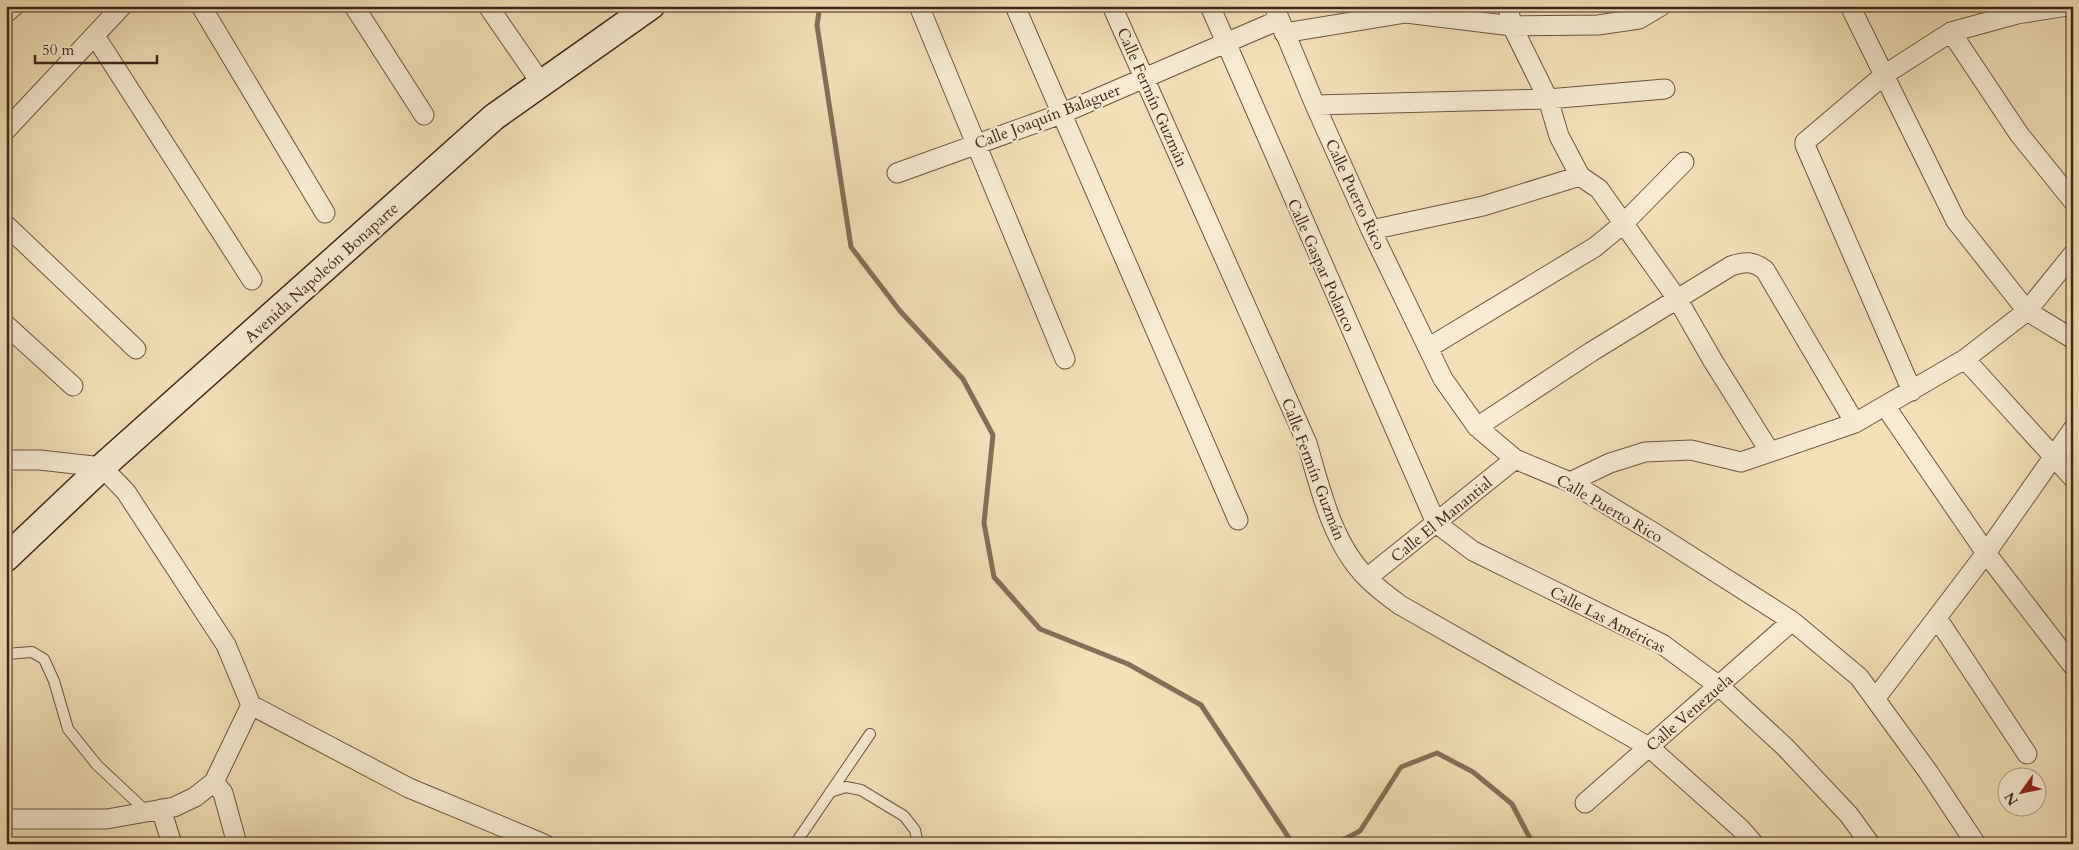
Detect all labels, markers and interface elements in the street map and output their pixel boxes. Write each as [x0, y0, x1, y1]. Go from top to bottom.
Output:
street label: Calle Fermín Guzmán [1111, 24, 1193, 171]
scale bar [35, 32, 158, 64]
text: 50 m [42, 40, 74, 60]
street label: Calle Joaquín Balaguer [971, 79, 1124, 155]
street label: Calle Puerto Rico [1320, 136, 1391, 254]
street label: Calle Gaspar Polanco [1282, 195, 1360, 336]
street label: Avenida Napoleón Bonaparte [240, 198, 403, 348]
street label: Calle Fermín Guzmán [1276, 395, 1350, 544]
street label: Calle Puerto Rico [1552, 469, 1667, 548]
street label: Calle El Manantial [1386, 472, 1497, 568]
street label: Calle Las Américas [1546, 581, 1669, 659]
street label: Calle Venezuela [1642, 669, 1738, 757]
north arrow [1996, 768, 2046, 818]
text: N [2000, 789, 2023, 809]

